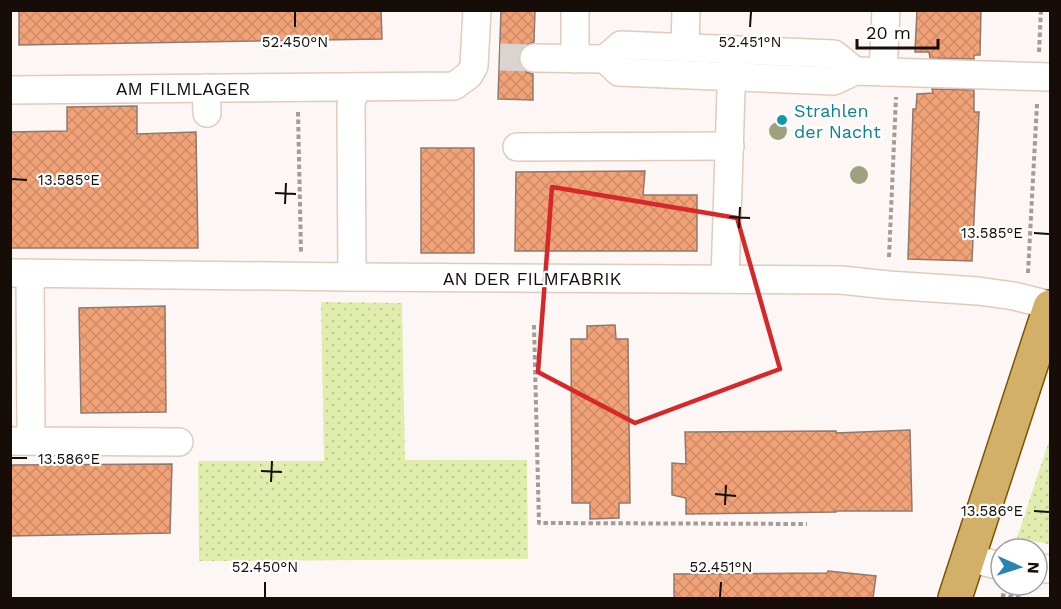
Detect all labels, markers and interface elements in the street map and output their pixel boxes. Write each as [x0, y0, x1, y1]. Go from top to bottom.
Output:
scale bar [857, 12, 938, 50]
text: 20 m [866, 22, 911, 43]
text: 52.450°N [262, 33, 328, 51]
text: 52.451°N [719, 33, 781, 51]
street label: AM FILMLAGER [116, 78, 250, 99]
place label: Strahlen der Nacht [794, 100, 881, 142]
marker: Strahlen der Nacht [775, 113, 789, 127]
text: 13.585°E [38, 171, 100, 189]
text: 13.585°E [961, 224, 1023, 242]
street label: AN DER FILMFABRIK [443, 268, 622, 289]
text: 13.586°E [38, 450, 100, 468]
text: 13.586°E [961, 502, 1023, 520]
north arrow [989, 537, 1049, 597]
text: 52.450°N [232, 558, 298, 576]
text: 52.451°N [690, 558, 752, 576]
text: N [1024, 561, 1043, 574]

